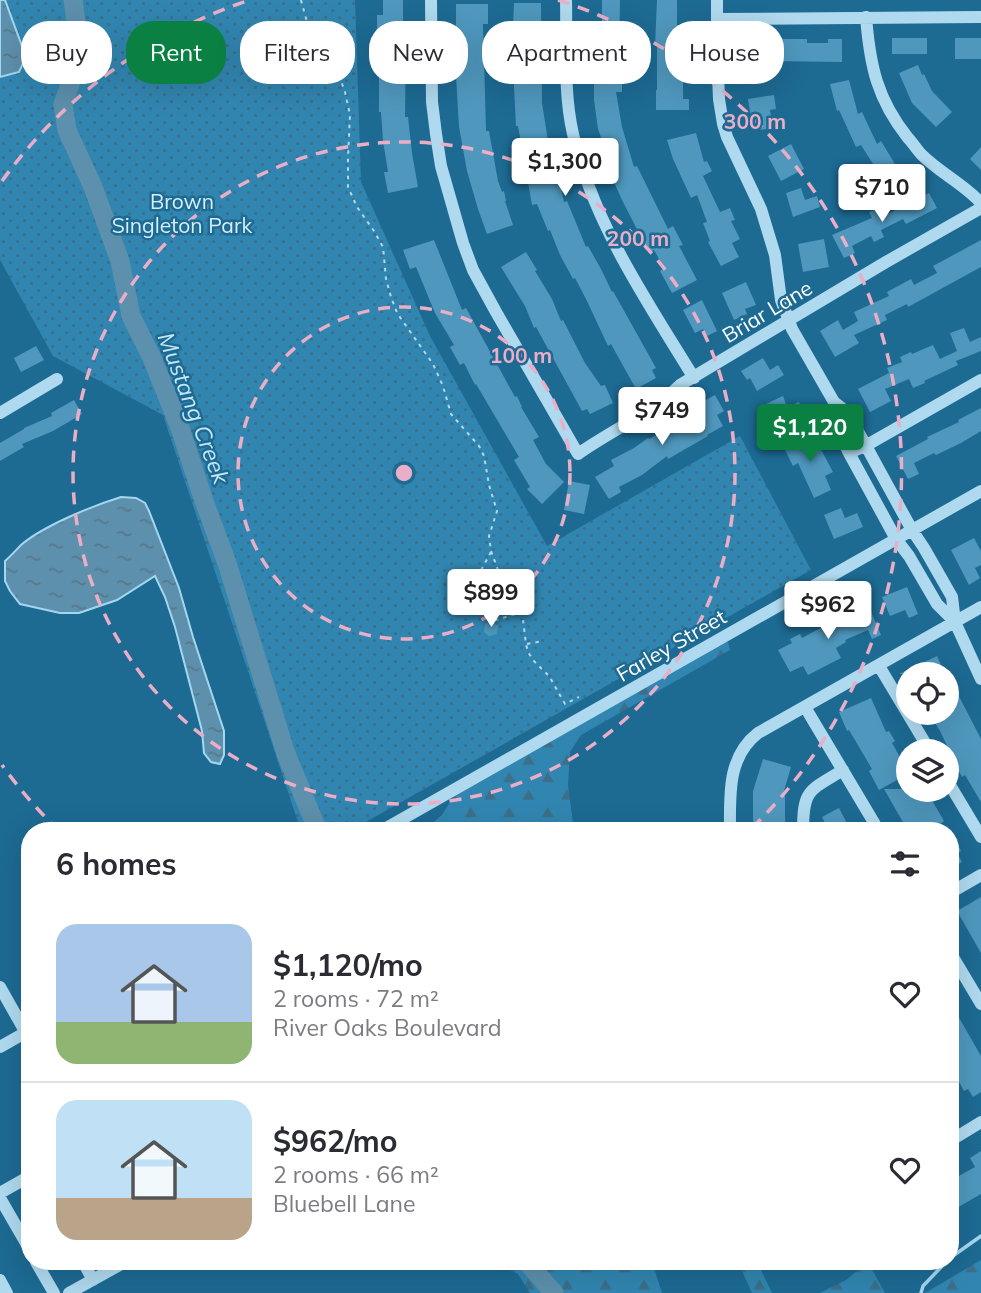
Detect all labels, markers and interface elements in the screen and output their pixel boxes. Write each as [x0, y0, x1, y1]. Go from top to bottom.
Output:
chip: Buy [21, 21, 112, 84]
chip: Rent [126, 21, 226, 84]
chip: Filters [240, 21, 355, 84]
chip: New [369, 21, 468, 84]
chip: Apartment [482, 21, 651, 84]
chip: House [665, 21, 784, 84]
text: 300 m [724, 108, 786, 134]
pin: $1,300 [508, 138, 622, 198]
text: $1,300 [528, 146, 602, 175]
pin: $710 [841, 164, 923, 224]
text: $710 [854, 172, 910, 201]
park label: Brown Singleton Park [112, 188, 253, 238]
text: 200 m [607, 225, 669, 251]
street label: Briar Lane [717, 274, 817, 348]
water label: Mustang Creek [152, 328, 237, 489]
text: 100 m [490, 342, 552, 368]
pin: $749 [621, 388, 703, 447]
text: $749 [634, 395, 690, 424]
pin: $1,120 [753, 405, 867, 464]
text: $1,120 [773, 412, 847, 441]
centre of rings [392, 461, 416, 485]
pin: $899 [450, 570, 532, 629]
text: $899 [463, 577, 519, 606]
pin: $962 [787, 582, 869, 641]
text: $962 [800, 589, 856, 618]
street label: Farley Street [611, 603, 731, 687]
map controls [896, 662, 959, 802]
button: locate [896, 662, 959, 725]
button: layers [896, 739, 959, 802]
text: 6 homes [56, 845, 177, 883]
icon: filters [886, 845, 924, 883]
text: $1,120/mo [273, 946, 423, 984]
icon: home [112, 952, 196, 1036]
icon: heart [886, 975, 924, 1013]
text: 2 rooms · 72 m² [273, 984, 439, 1013]
text: River Oaks Boulevard [273, 1013, 502, 1042]
text: $962/mo [273, 1122, 397, 1160]
icon: home [112, 1128, 196, 1212]
icon: heart [886, 1151, 924, 1189]
text: 2 rooms · 66 m² [273, 1160, 439, 1189]
text: Bluebell Lane [273, 1189, 416, 1218]

